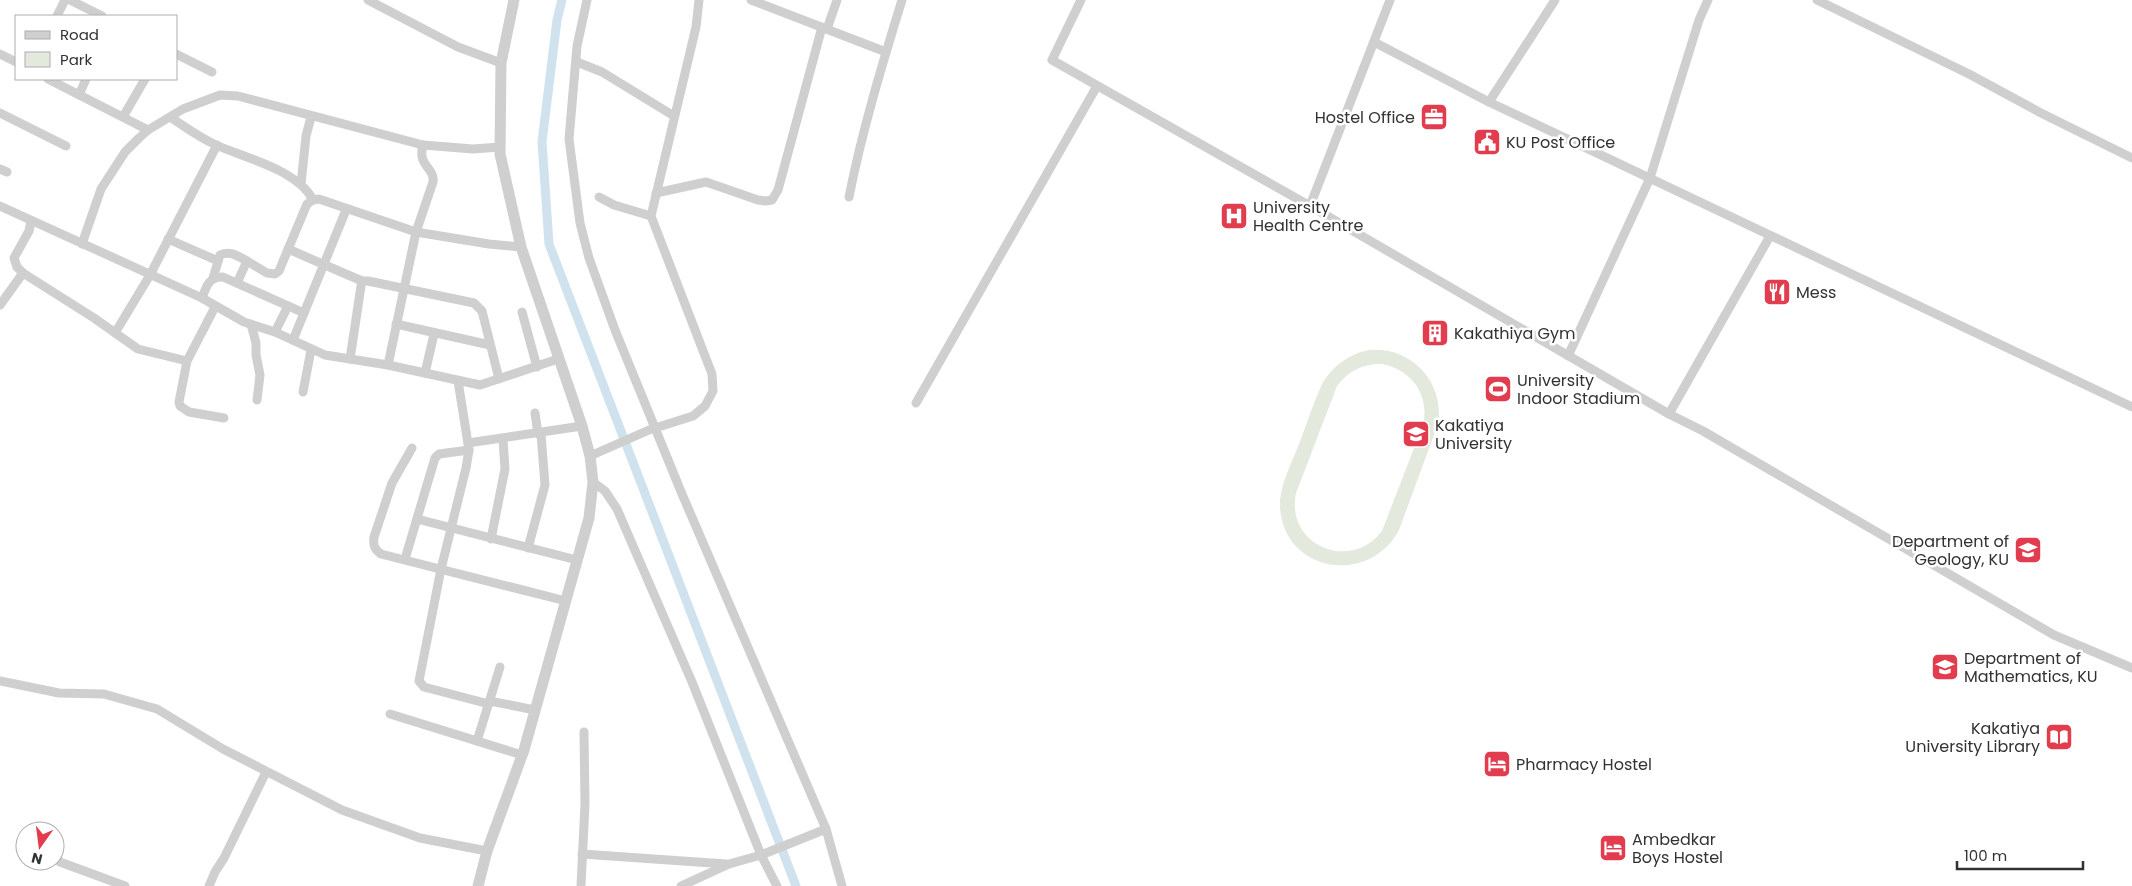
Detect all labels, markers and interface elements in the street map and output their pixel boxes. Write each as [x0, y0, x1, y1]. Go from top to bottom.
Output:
legend [15, 15, 178, 80]
text: Road [60, 24, 99, 45]
text: Park [60, 49, 92, 70]
office icon: Hostel Office [1419, 102, 1449, 132]
place label: Hostel Office [1315, 106, 1415, 129]
public building icon: KU Post Office [1472, 127, 1502, 157]
place label: KU Post Office [1506, 131, 1615, 154]
place label: University Health Centre [1253, 196, 1363, 237]
hospital icon: University Health Centre [1219, 201, 1249, 231]
restaurant icon: Mess [1762, 277, 1792, 307]
place label: Mess [1796, 281, 1836, 304]
building icon: Kakathiya Gym [1420, 318, 1450, 348]
place label: Kakathiya Gym [1454, 322, 1576, 345]
place label: University Indoor Stadium [1517, 369, 1640, 410]
sports icon: University Indoor Stadium [1483, 374, 1513, 404]
place label: Kakatiya University [1435, 414, 1512, 455]
school or university icon: Kakatiya University [1401, 419, 1431, 449]
place label: Department of Geology, KU [1892, 530, 2009, 571]
school or university icon: Department of Geology, KU [2013, 535, 2043, 565]
place label: Department of Mathematics, KU [1964, 647, 2098, 688]
school or university icon: Department of Mathematics, KU [1930, 652, 1960, 682]
place label: Kakatiya University Library [1905, 717, 2040, 758]
library icon: Kakatiya University Library [2044, 722, 2074, 752]
hotel icon: Pharmacy Hostel [1482, 749, 1512, 779]
place label: Pharmacy Hostel [1516, 753, 1652, 776]
north arrow [15, 821, 65, 871]
place label: Ambedkar Boys Hostel [1632, 828, 1723, 869]
hotel icon: Ambedkar Boys Hostel [1598, 833, 1628, 863]
scale bar [1957, 838, 2083, 870]
text: 100 m [1964, 845, 2007, 866]
text: N [29, 848, 44, 870]

